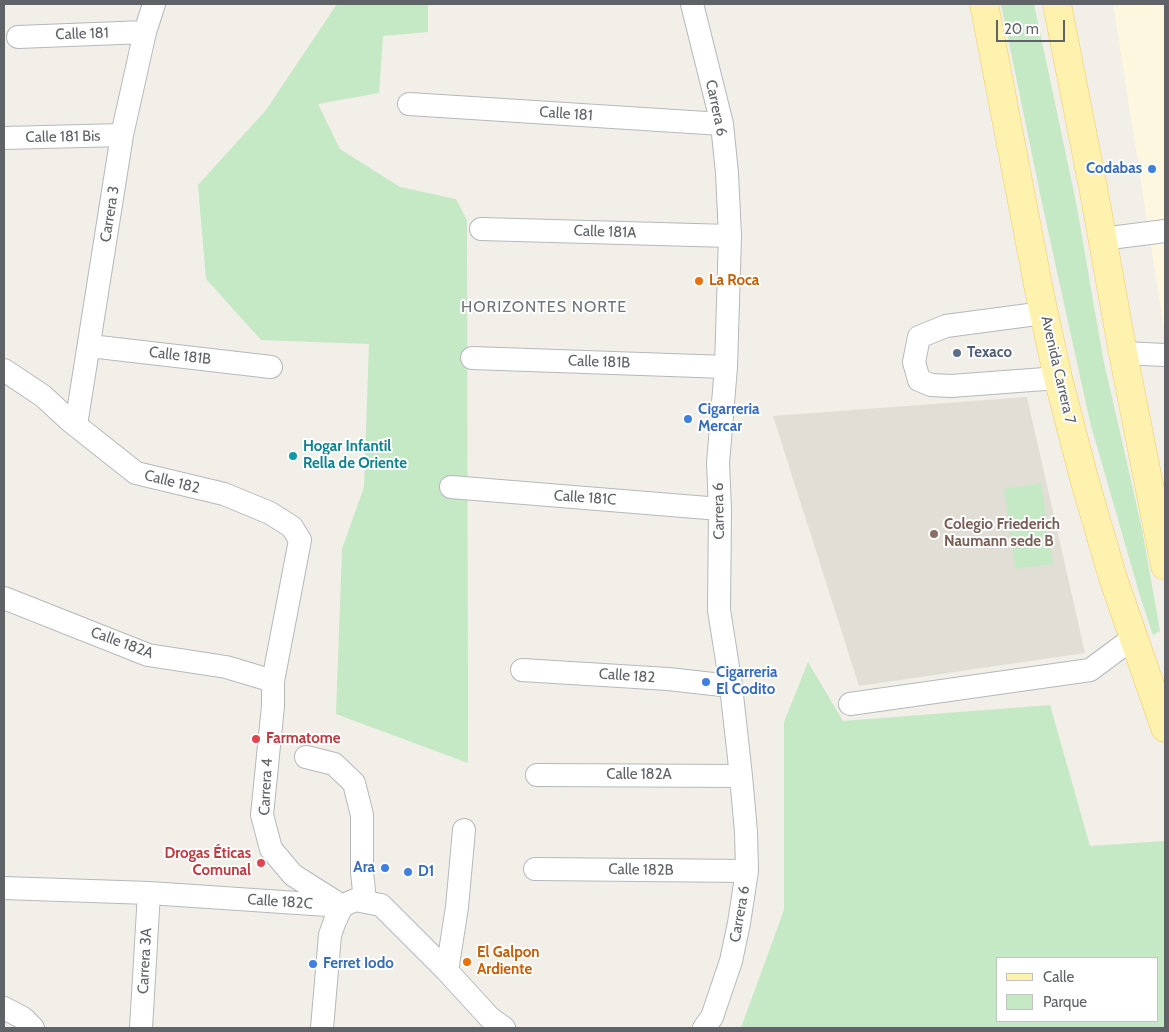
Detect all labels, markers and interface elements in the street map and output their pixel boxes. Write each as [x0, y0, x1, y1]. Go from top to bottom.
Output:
scale bar [999, 10, 1068, 42]
text: 20 m [1004, 20, 1039, 38]
street label: Calle 181 [55, 24, 109, 44]
street label: Carrera 6 [701, 78, 731, 138]
street label: Calle 181 [539, 103, 593, 125]
street label: Calle 181 Bis [25, 127, 101, 147]
place label: Codabas [1086, 160, 1142, 178]
marker: Codabas [1146, 163, 1158, 175]
street label: Carrera 3 [97, 185, 123, 243]
street label: Calle 181A [573, 222, 637, 242]
place label: La Roca [709, 272, 759, 290]
marker: La Roca [693, 275, 705, 287]
district label: HORIZONTES NORTE [459, 297, 629, 317]
street label: Avenida Carrera 7 [1037, 314, 1079, 426]
street label: Calle 181B [148, 343, 212, 369]
place label: Texaco [967, 344, 1012, 362]
marker: Texaco [951, 347, 963, 359]
street label: Calle 181B [568, 352, 630, 372]
place label: Cigarreria Mercar [698, 401, 760, 436]
marker: Cigarreria Mercar [682, 413, 694, 425]
place label: Hogar Infantil Rella de Oriente [303, 438, 407, 473]
marker: Hogar Infantil Rella de Oriente [287, 450, 299, 462]
street label: Calle 182 [142, 466, 202, 498]
street label: Carrera 6 [710, 482, 728, 540]
street label: Calle 181C [553, 487, 617, 509]
place label: Colegio Friederich Naumann sede B [944, 516, 1060, 551]
marker: Colegio Friederich Naumann sede B [928, 528, 940, 540]
street label: Calle 182A [88, 623, 156, 663]
place label: Cigarreria El Codito [716, 664, 778, 699]
street label: Calle 182 [598, 665, 656, 687]
marker: Cigarreria El Codito [700, 676, 712, 688]
place label: Farmatome [266, 730, 341, 748]
marker: Farmatome [250, 733, 262, 745]
street label: Carrera 4 [256, 758, 276, 816]
street label: Calle 182A [606, 766, 672, 784]
place label: Drogas Éticas Comunal [165, 845, 251, 880]
marker: Drogas Éticas Comunal [255, 857, 267, 869]
place label: Ara [353, 859, 375, 877]
street label: Calle 182B [608, 860, 674, 880]
marker: Ara [379, 862, 391, 874]
place label: D1 [418, 863, 434, 881]
marker: D1 [402, 866, 414, 878]
street label: Carrera 6 [726, 884, 754, 944]
street label: Calle 182C [247, 891, 313, 913]
street label: Carrera 3A [134, 928, 156, 994]
place label: El Galpon Ardiente [477, 944, 540, 979]
place label: Ferret Iodo [323, 955, 394, 973]
marker: El Galpon Ardiente [461, 956, 473, 968]
legend [996, 957, 1159, 1022]
marker: Ferret Iodo [307, 958, 319, 970]
text: Calle [1043, 968, 1074, 986]
text: Parque [1043, 993, 1087, 1011]

